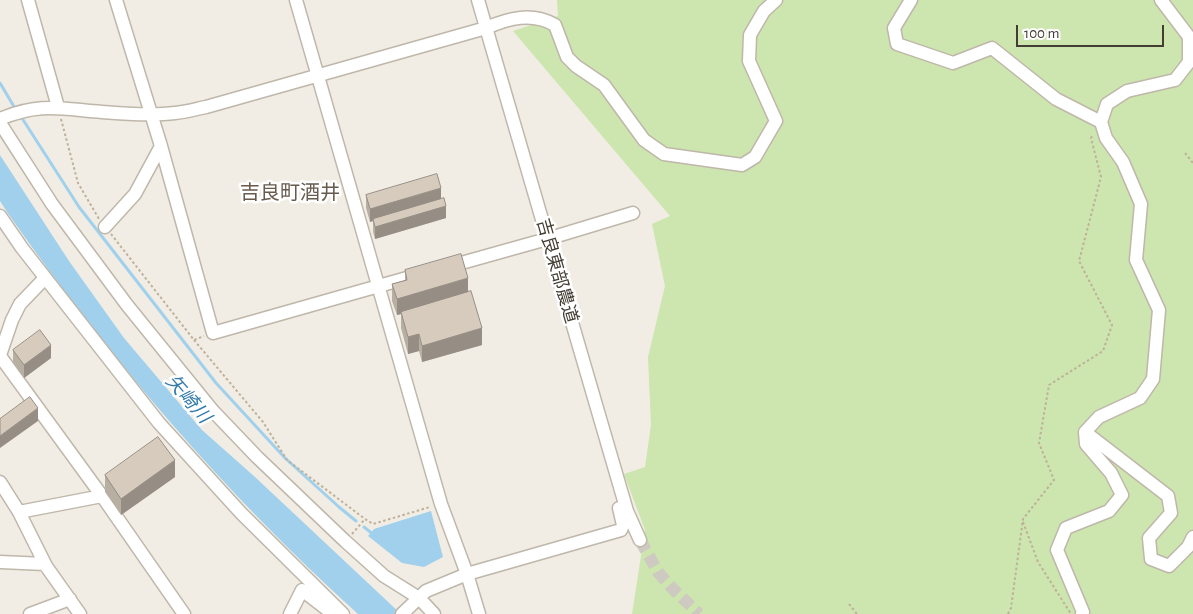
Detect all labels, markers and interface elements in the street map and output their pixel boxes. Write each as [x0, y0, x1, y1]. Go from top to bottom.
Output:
scale bar [1018, 15, 1166, 47]
text: 100 m [1024, 26, 1059, 41]
district label: 吉良町酒井 [240, 181, 340, 205]
street label: 吉良東部農道 [532, 216, 582, 326]
water label: 矢崎川 [161, 370, 215, 428]

